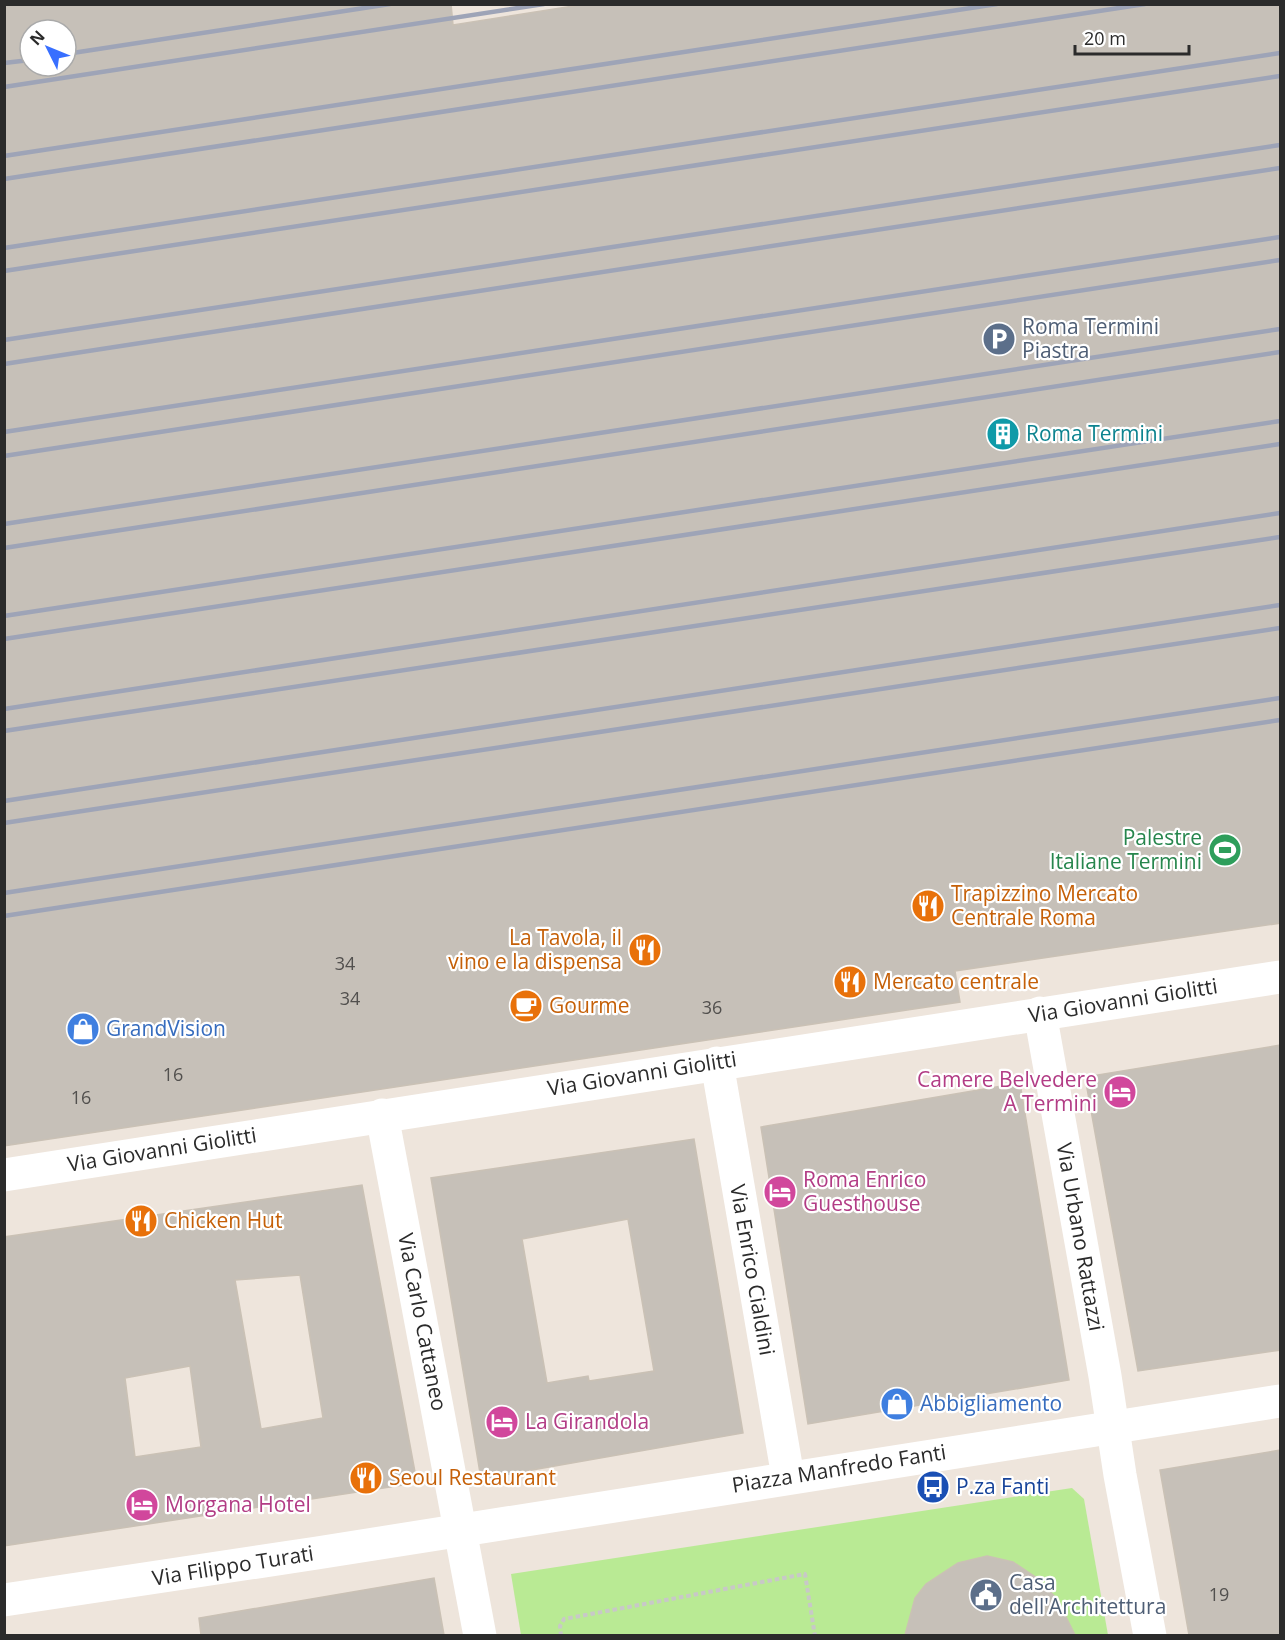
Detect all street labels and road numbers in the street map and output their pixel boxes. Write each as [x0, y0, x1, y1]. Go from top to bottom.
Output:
street label: Via Giovanni Giolitti [1026, 971, 1219, 1029]
street label: Via Giovanni Giolitti [545, 1044, 738, 1102]
street label: Via Giovanni Giolitti [65, 1120, 258, 1178]
street label: Via Urbano Rattazzi [1051, 1141, 1111, 1333]
street label: Via Enrico Cialdini [724, 1182, 782, 1358]
street label: Via Carlo Cattaneo [392, 1230, 454, 1413]
street label: Piazza Manfredo Fanti [730, 1437, 948, 1499]
street label: Via Filippo Turati [150, 1538, 316, 1592]

